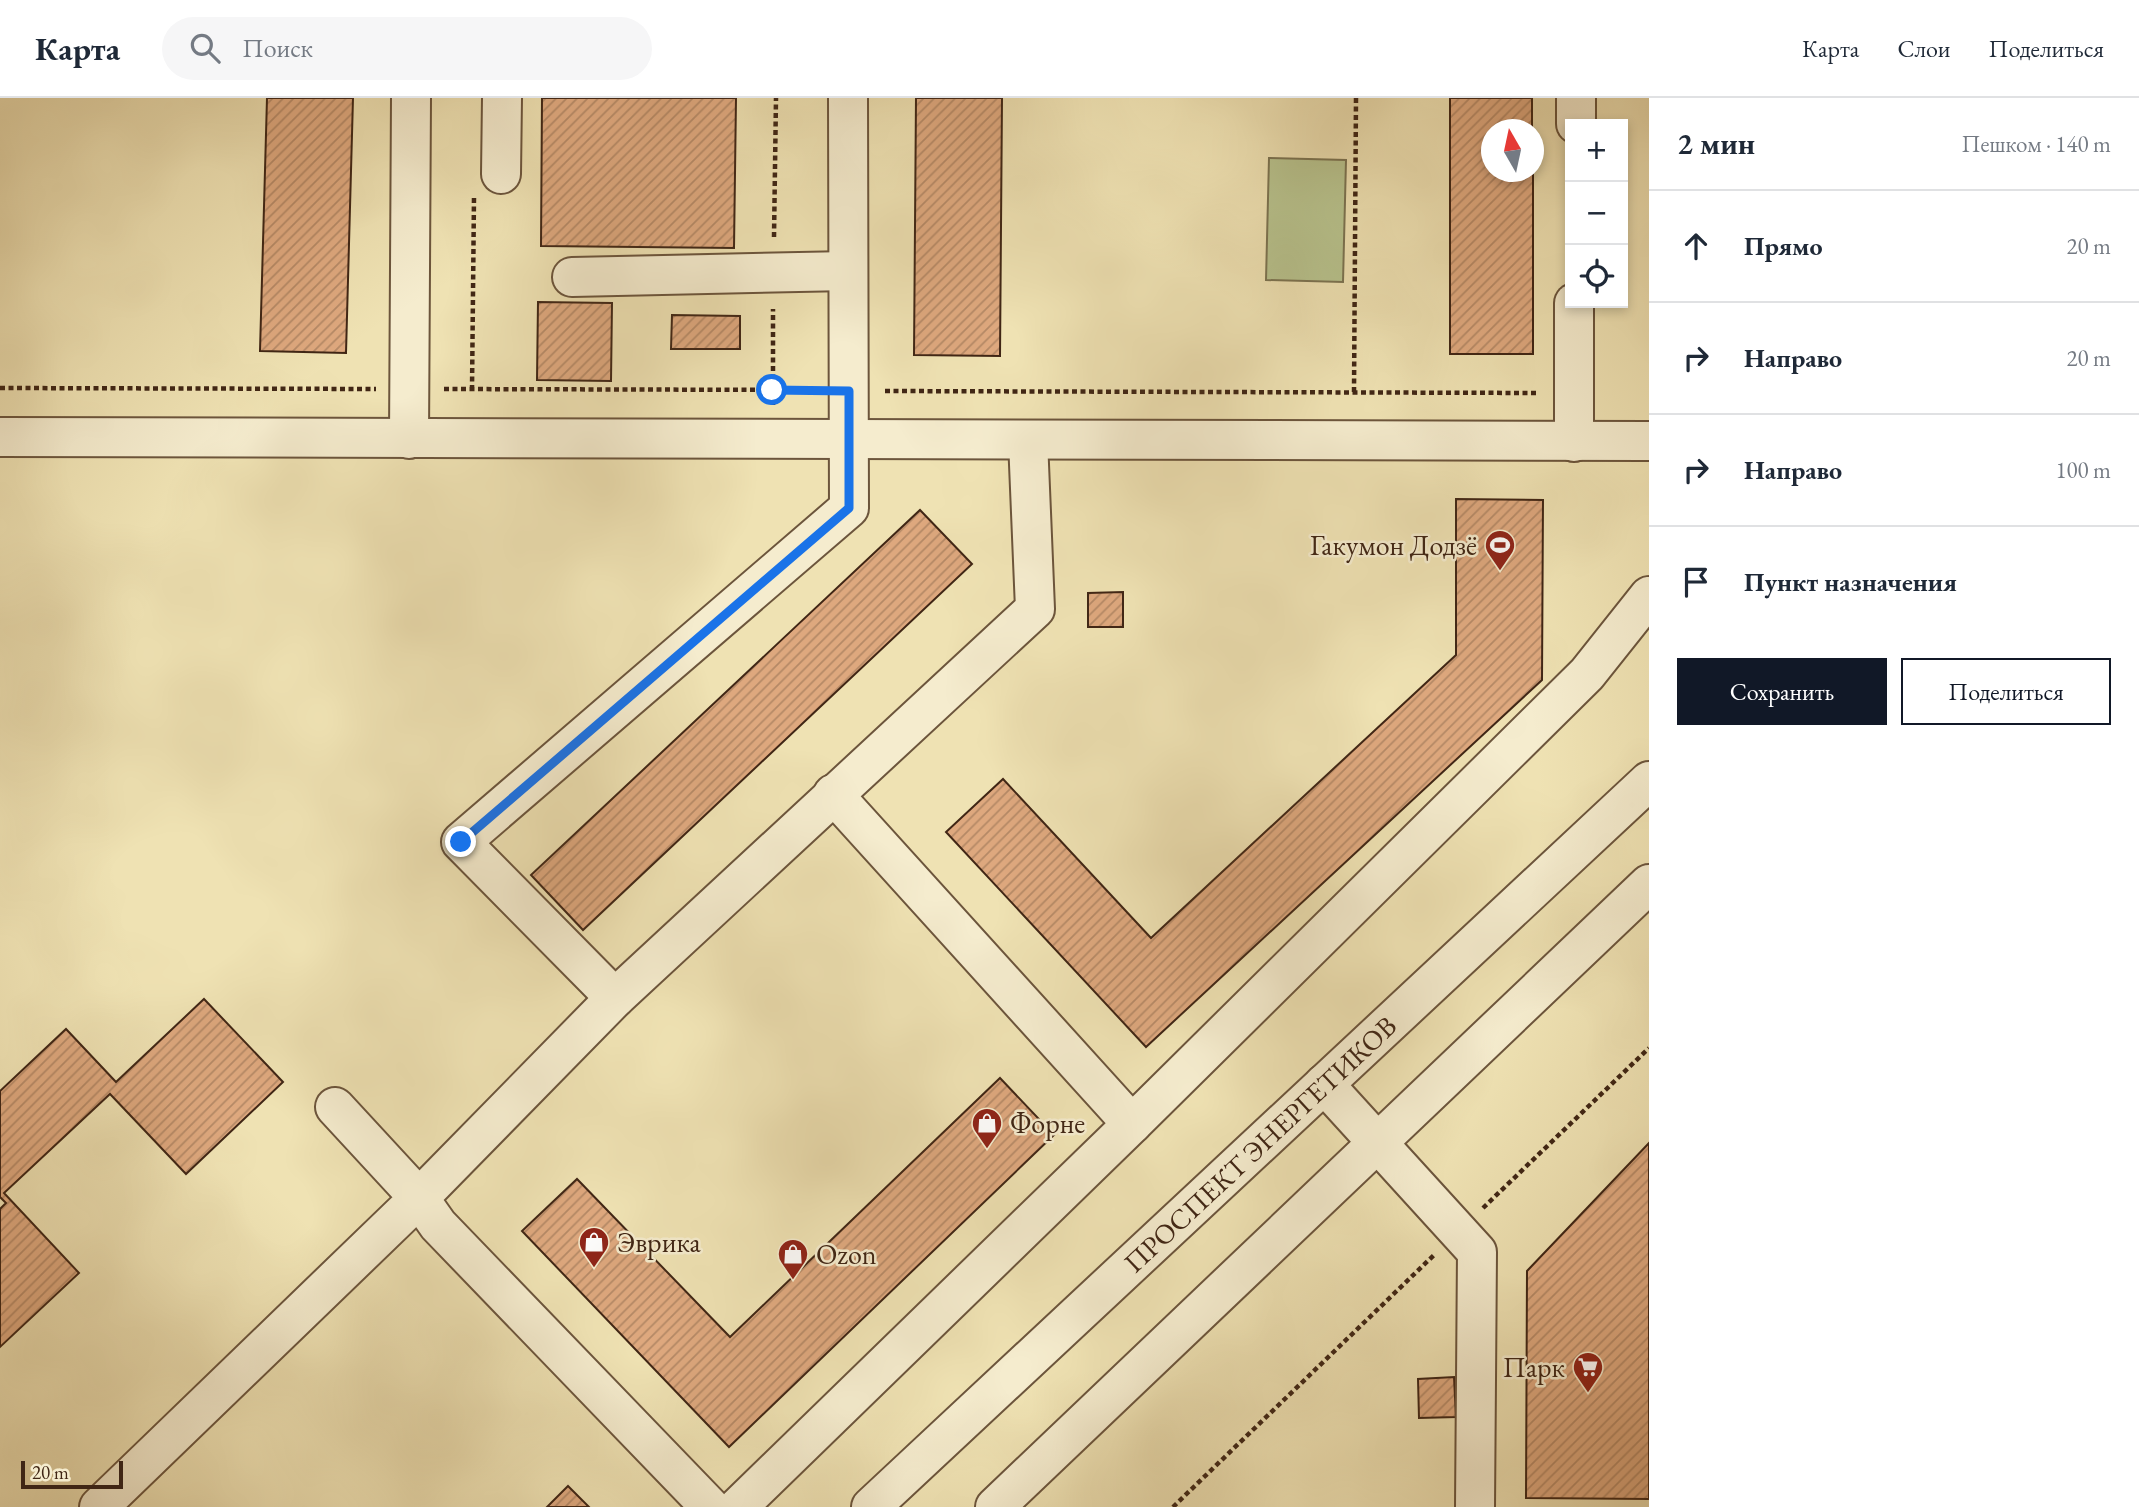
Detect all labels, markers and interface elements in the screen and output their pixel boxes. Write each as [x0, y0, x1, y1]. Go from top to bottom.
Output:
search box [162, 17, 652, 80]
text: Карта [35, 27, 120, 70]
icon: search [186, 29, 224, 67]
text: Поиск [242, 31, 313, 65]
text: Карта [1802, 33, 1859, 64]
text: Слои [1897, 33, 1951, 64]
text: Поделиться [1989, 33, 2104, 64]
north arrow [1481, 119, 1544, 182]
map controls [1565, 119, 1628, 308]
button: + [1565, 119, 1628, 182]
text: 2 мин [1677, 124, 1755, 163]
text: Пешком · 140 m [1962, 129, 2111, 159]
button: − [1565, 182, 1628, 245]
icon: ahead [1677, 227, 1715, 265]
text: Прямо [1744, 229, 1823, 263]
text: 20 m [2066, 231, 2111, 261]
button: locate [1565, 245, 1628, 308]
icon: right [1677, 339, 1715, 377]
text: Направо [1744, 341, 1842, 375]
text: 20 m [2066, 343, 2111, 373]
route start [756, 374, 787, 405]
icon: right [1677, 451, 1715, 489]
text: Направо [1744, 453, 1842, 487]
text: 100 m [2055, 455, 2111, 485]
place label: Гакумон Додзё [1310, 527, 1477, 563]
sports icon: Гакумон Додзё [1483, 528, 1517, 572]
icon: arrive [1677, 563, 1715, 601]
text: Пункт назначения [1744, 565, 1957, 599]
button: Сохранить [1677, 658, 1887, 725]
button: Поделиться [1901, 658, 2111, 725]
route end [445, 826, 476, 857]
street label: ПРОСПЕКТ ЭНЕРГЕТИКОВ [1116, 1008, 1404, 1280]
place label: Форне [1010, 1105, 1085, 1141]
shop icon: Форне [970, 1106, 1004, 1150]
place label: Эврика [617, 1224, 701, 1260]
shop icon: Эврика [577, 1225, 611, 1269]
place label: Ozon [816, 1236, 877, 1272]
shop icon: Ozon [776, 1237, 810, 1281]
place label: Парк [1503, 1349, 1565, 1385]
supermarket icon: Парк [1571, 1350, 1605, 1394]
scale bar [21, 1458, 122, 1490]
text: 20 m [32, 1460, 69, 1485]

